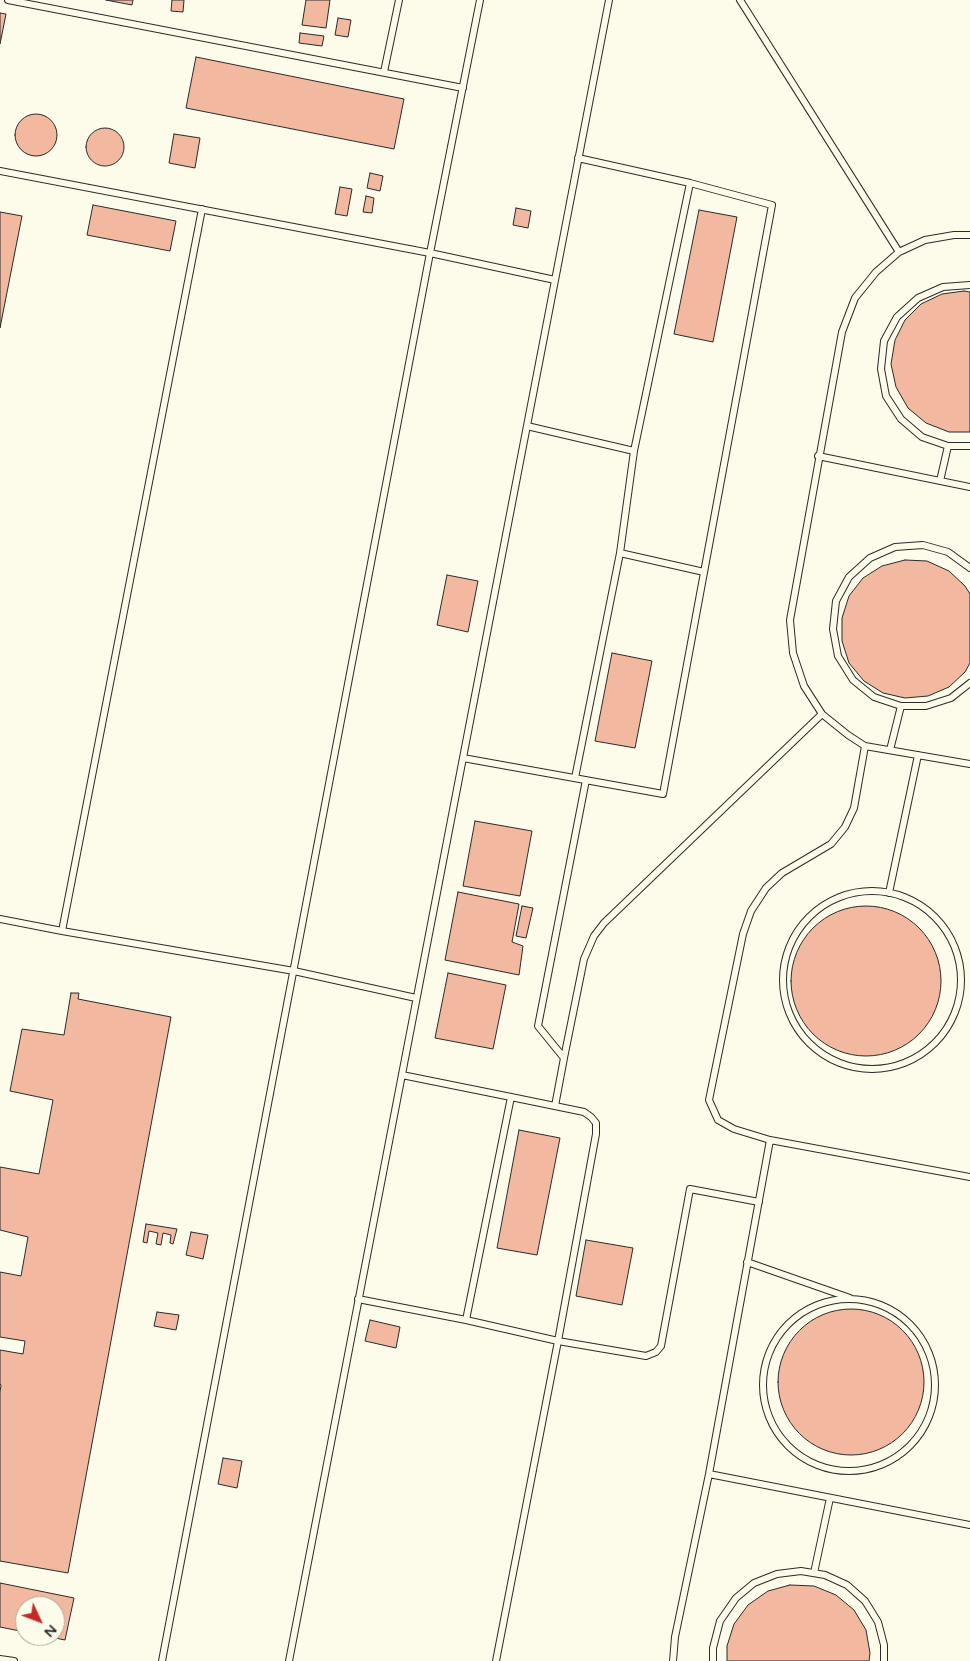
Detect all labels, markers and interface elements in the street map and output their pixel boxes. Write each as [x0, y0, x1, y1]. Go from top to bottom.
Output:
north arrow [15, 1596, 65, 1646]
text: N [41, 1621, 61, 1641]

